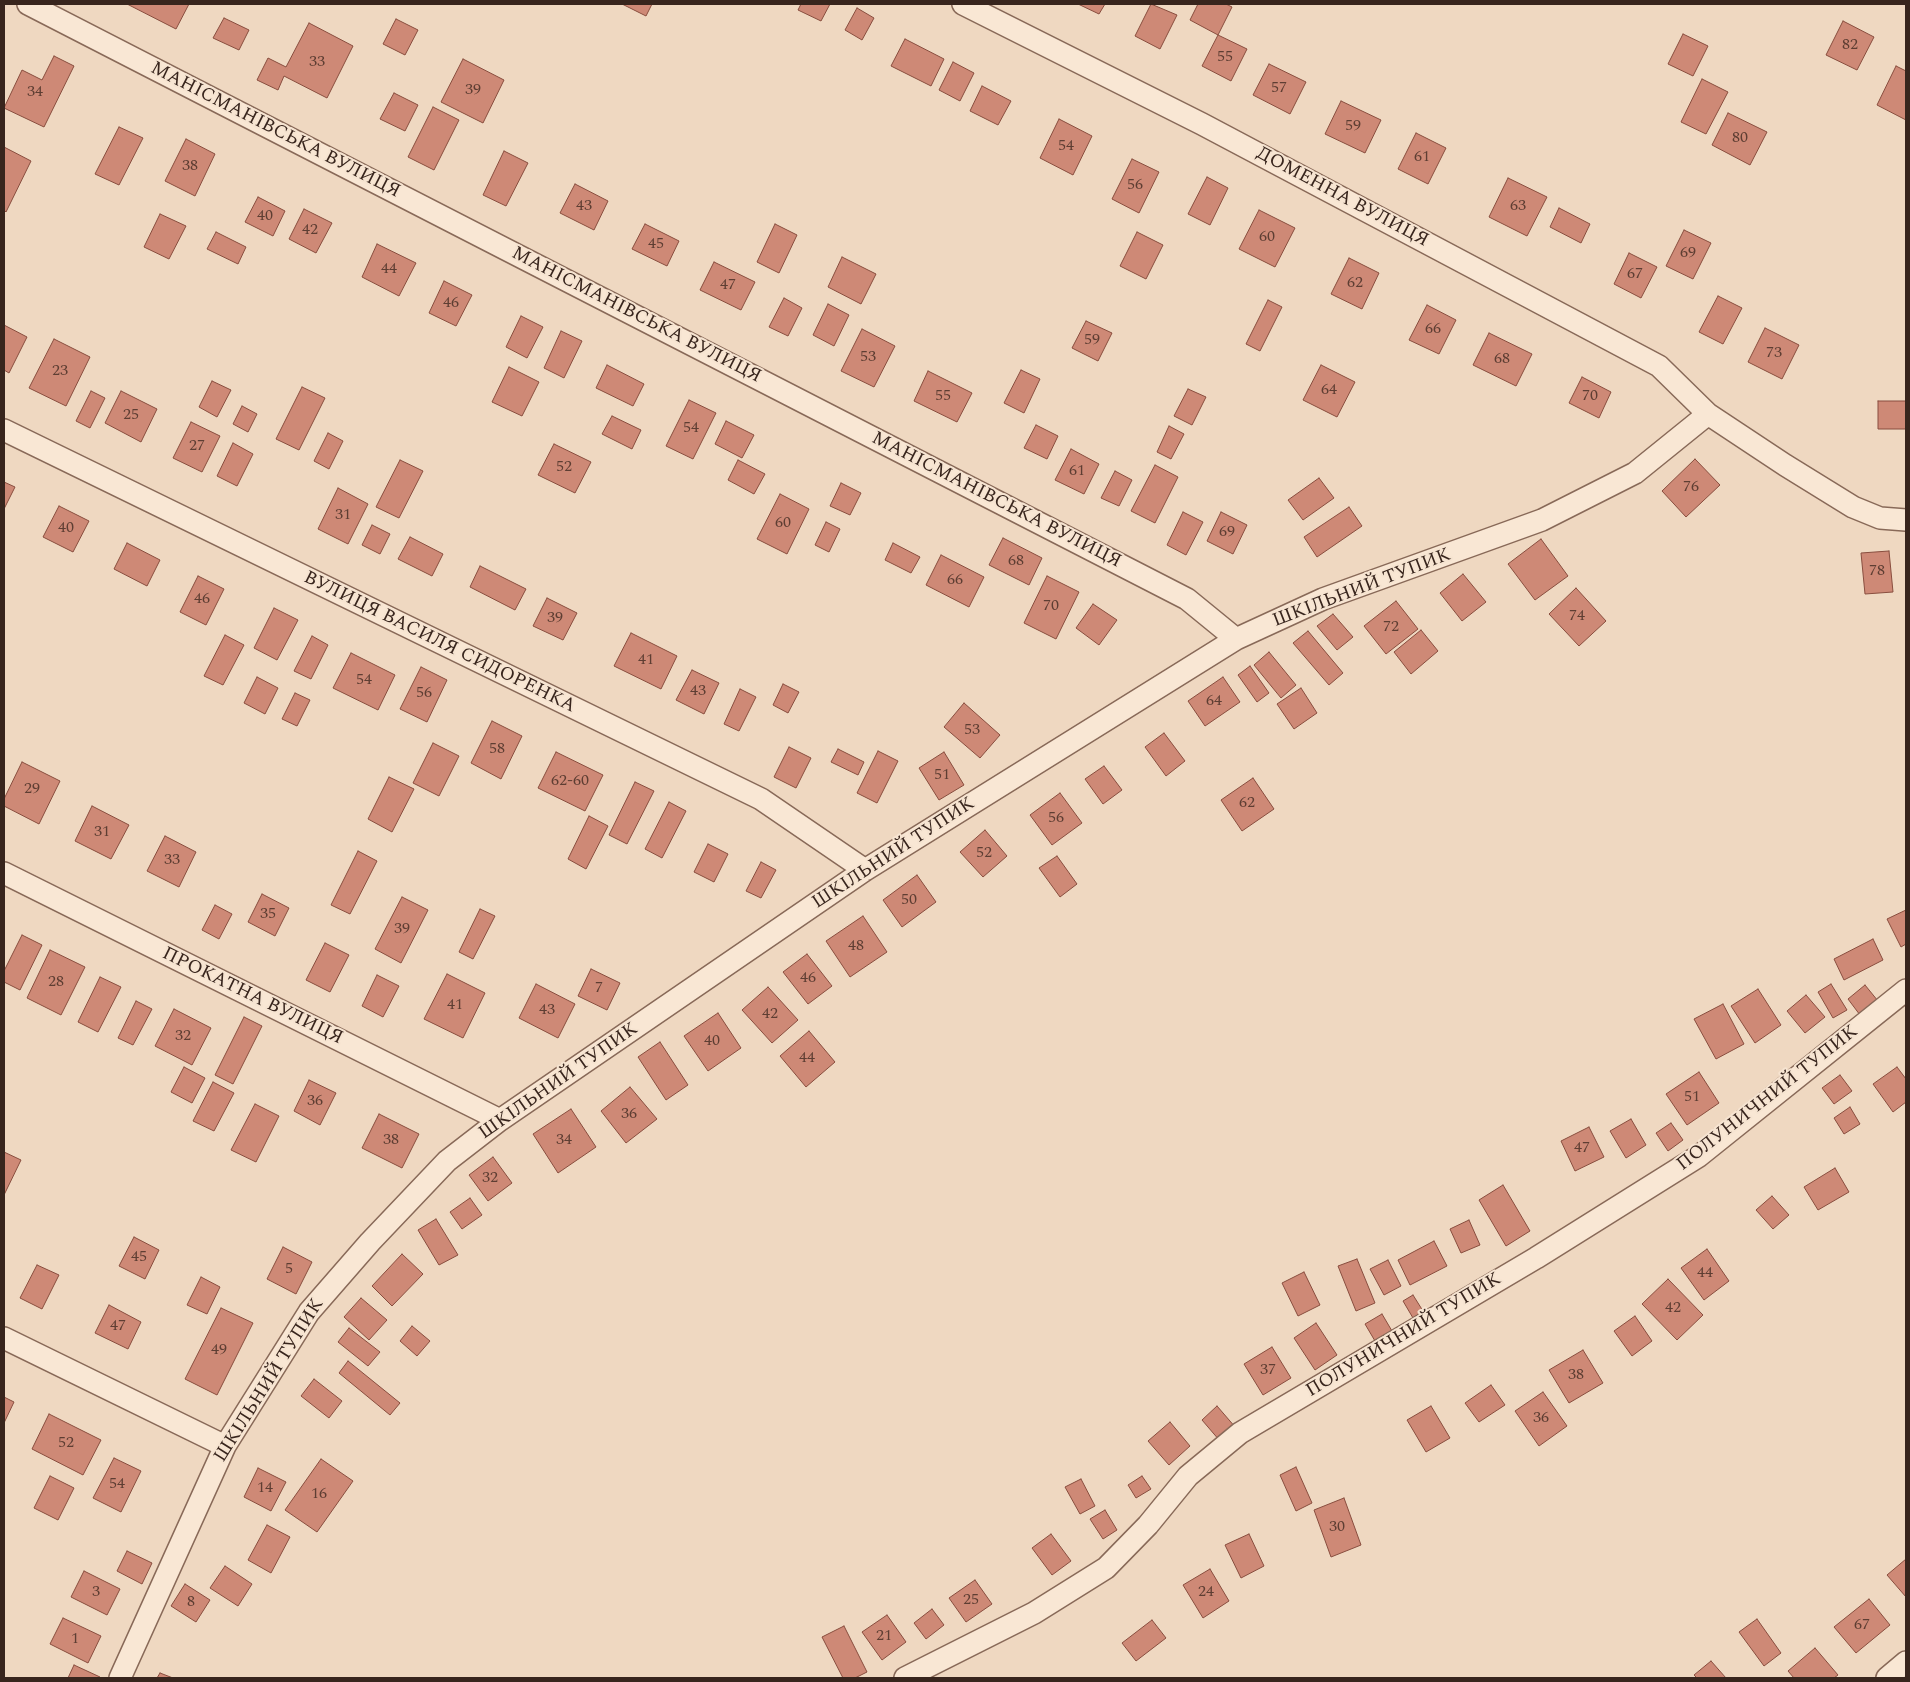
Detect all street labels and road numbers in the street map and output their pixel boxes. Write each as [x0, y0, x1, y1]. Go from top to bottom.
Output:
street label: МАНІСМАНІВСЬКА ВУЛИЦЯ [146, 58, 404, 204]
street label: ДОМЕННА ВУЛИЦЯ [1252, 143, 1432, 253]
street label: МАНІСМАНІВСЬКА ВУЛИЦЯ [507, 243, 765, 389]
street label: МАНІСМАНІВСЬКА ВУЛИЦЯ [867, 428, 1125, 574]
street label: ШКІЛЬНИЙ ТУПИК [1270, 545, 1454, 633]
street label: ВУЛИЦЯ ВАСИЛЯ СИДОРЕНКА [299, 567, 579, 719]
street label: ШКІЛЬНИЙ ТУПИК [809, 793, 979, 915]
street label: ПРОКАТНА ВУЛИЦЯ [158, 943, 346, 1051]
street label: ШКІЛЬНИЙ ТУПИК [475, 1018, 643, 1146]
street label: ПОЛУНИЧНИЙ ТУПИК [1673, 1021, 1863, 1177]
street label: ПОЛУНИЧНИЙ ТУПИК [1302, 1269, 1506, 1403]
street label: ШКІЛЬНИЙ ТУПИК [210, 1295, 330, 1467]

